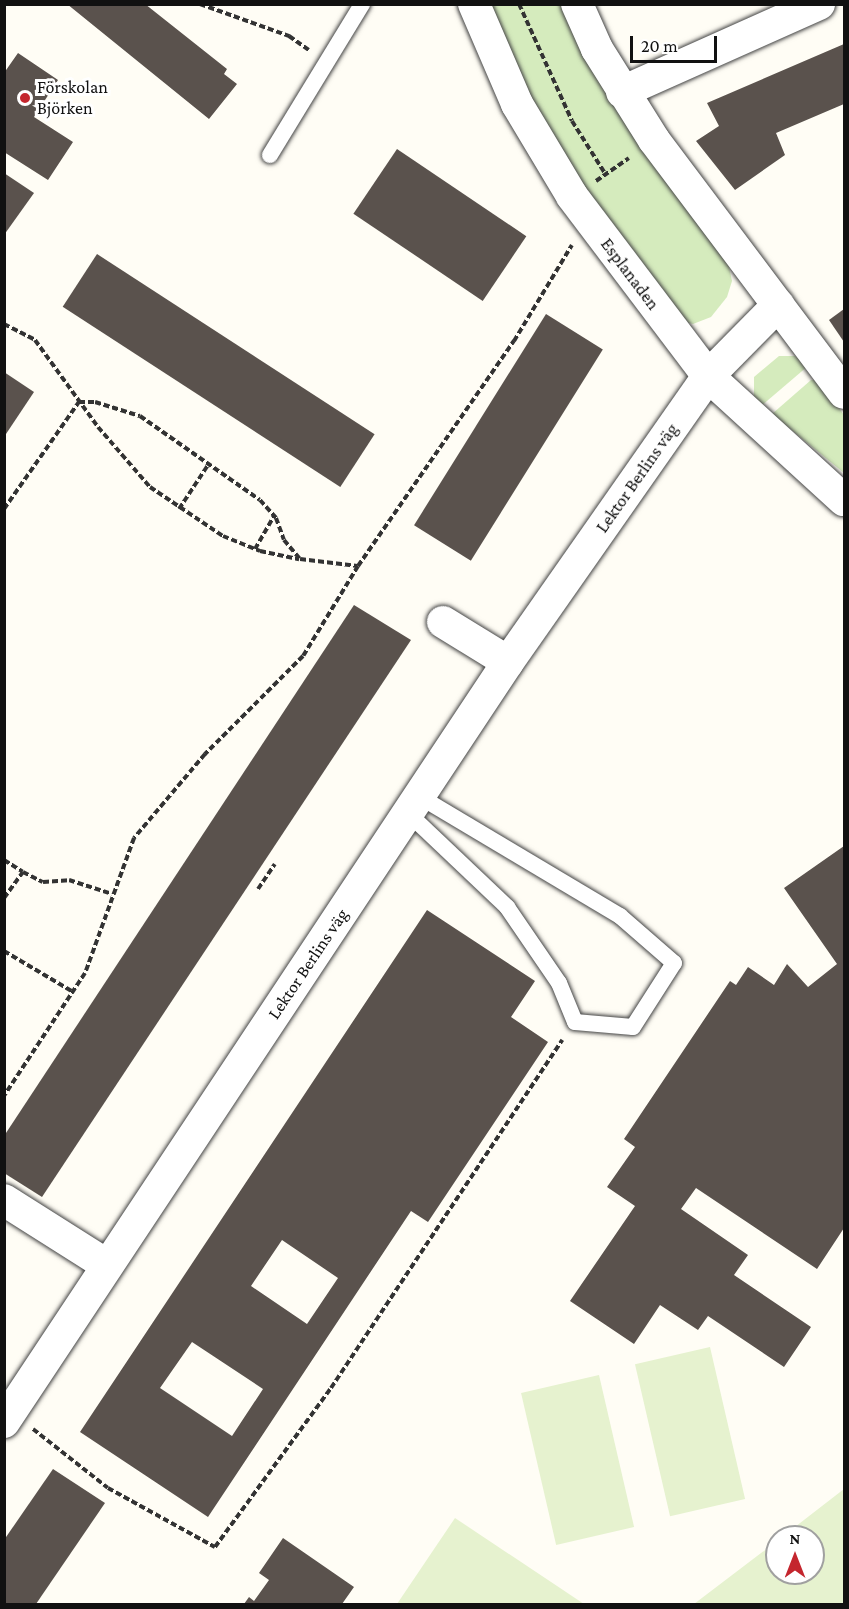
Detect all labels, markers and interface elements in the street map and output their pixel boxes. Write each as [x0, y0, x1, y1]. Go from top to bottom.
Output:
scale bar [633, 24, 720, 62]
text: 20 m [641, 36, 678, 56]
place label: Förskolan Björken [37, 77, 108, 119]
marker: Förskolan Björken [18, 91, 32, 105]
street label: Esplanaden [596, 234, 664, 314]
street label: Lektor Berlins väg [591, 419, 683, 537]
street label: Lektor Berlins väg [263, 905, 353, 1023]
north arrow [765, 1525, 825, 1585]
text: N [790, 1530, 800, 1547]

